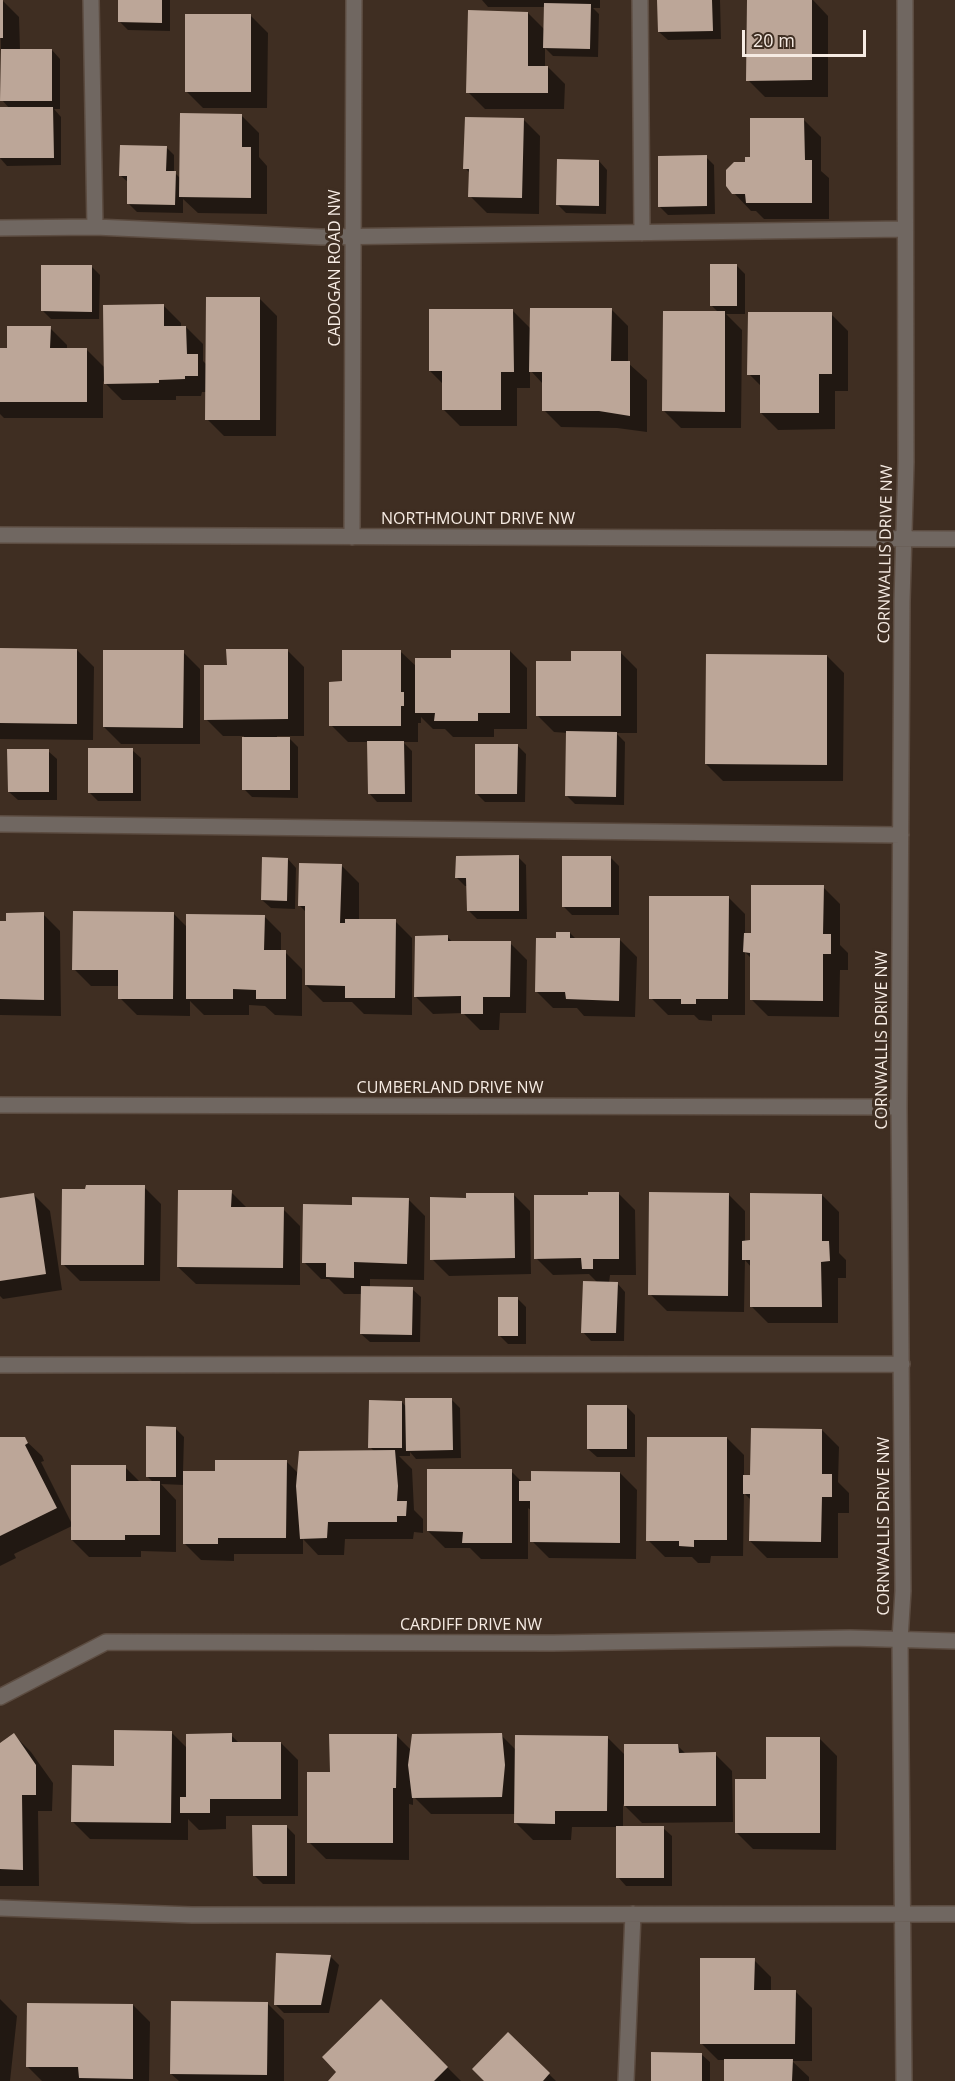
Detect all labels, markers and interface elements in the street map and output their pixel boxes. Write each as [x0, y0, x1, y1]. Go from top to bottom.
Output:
scale bar [745, 18, 870, 56]
text: 20 m [753, 28, 795, 52]
street label: CADOGAN ROAD NW [325, 189, 345, 347]
street label: CORNWALLIS DRIVE NW [875, 464, 897, 644]
street label: NORTHMOUNT DRIVE NW [381, 509, 575, 529]
street label: CORNWALLIS DRIVE NW [872, 951, 892, 1129]
street label: CUMBERLAND DRIVE NW [357, 1078, 543, 1098]
street label: CORNWALLIS DRIVE NW [874, 1437, 894, 1615]
street label: CARDIFF DRIVE NW [400, 1615, 542, 1635]

